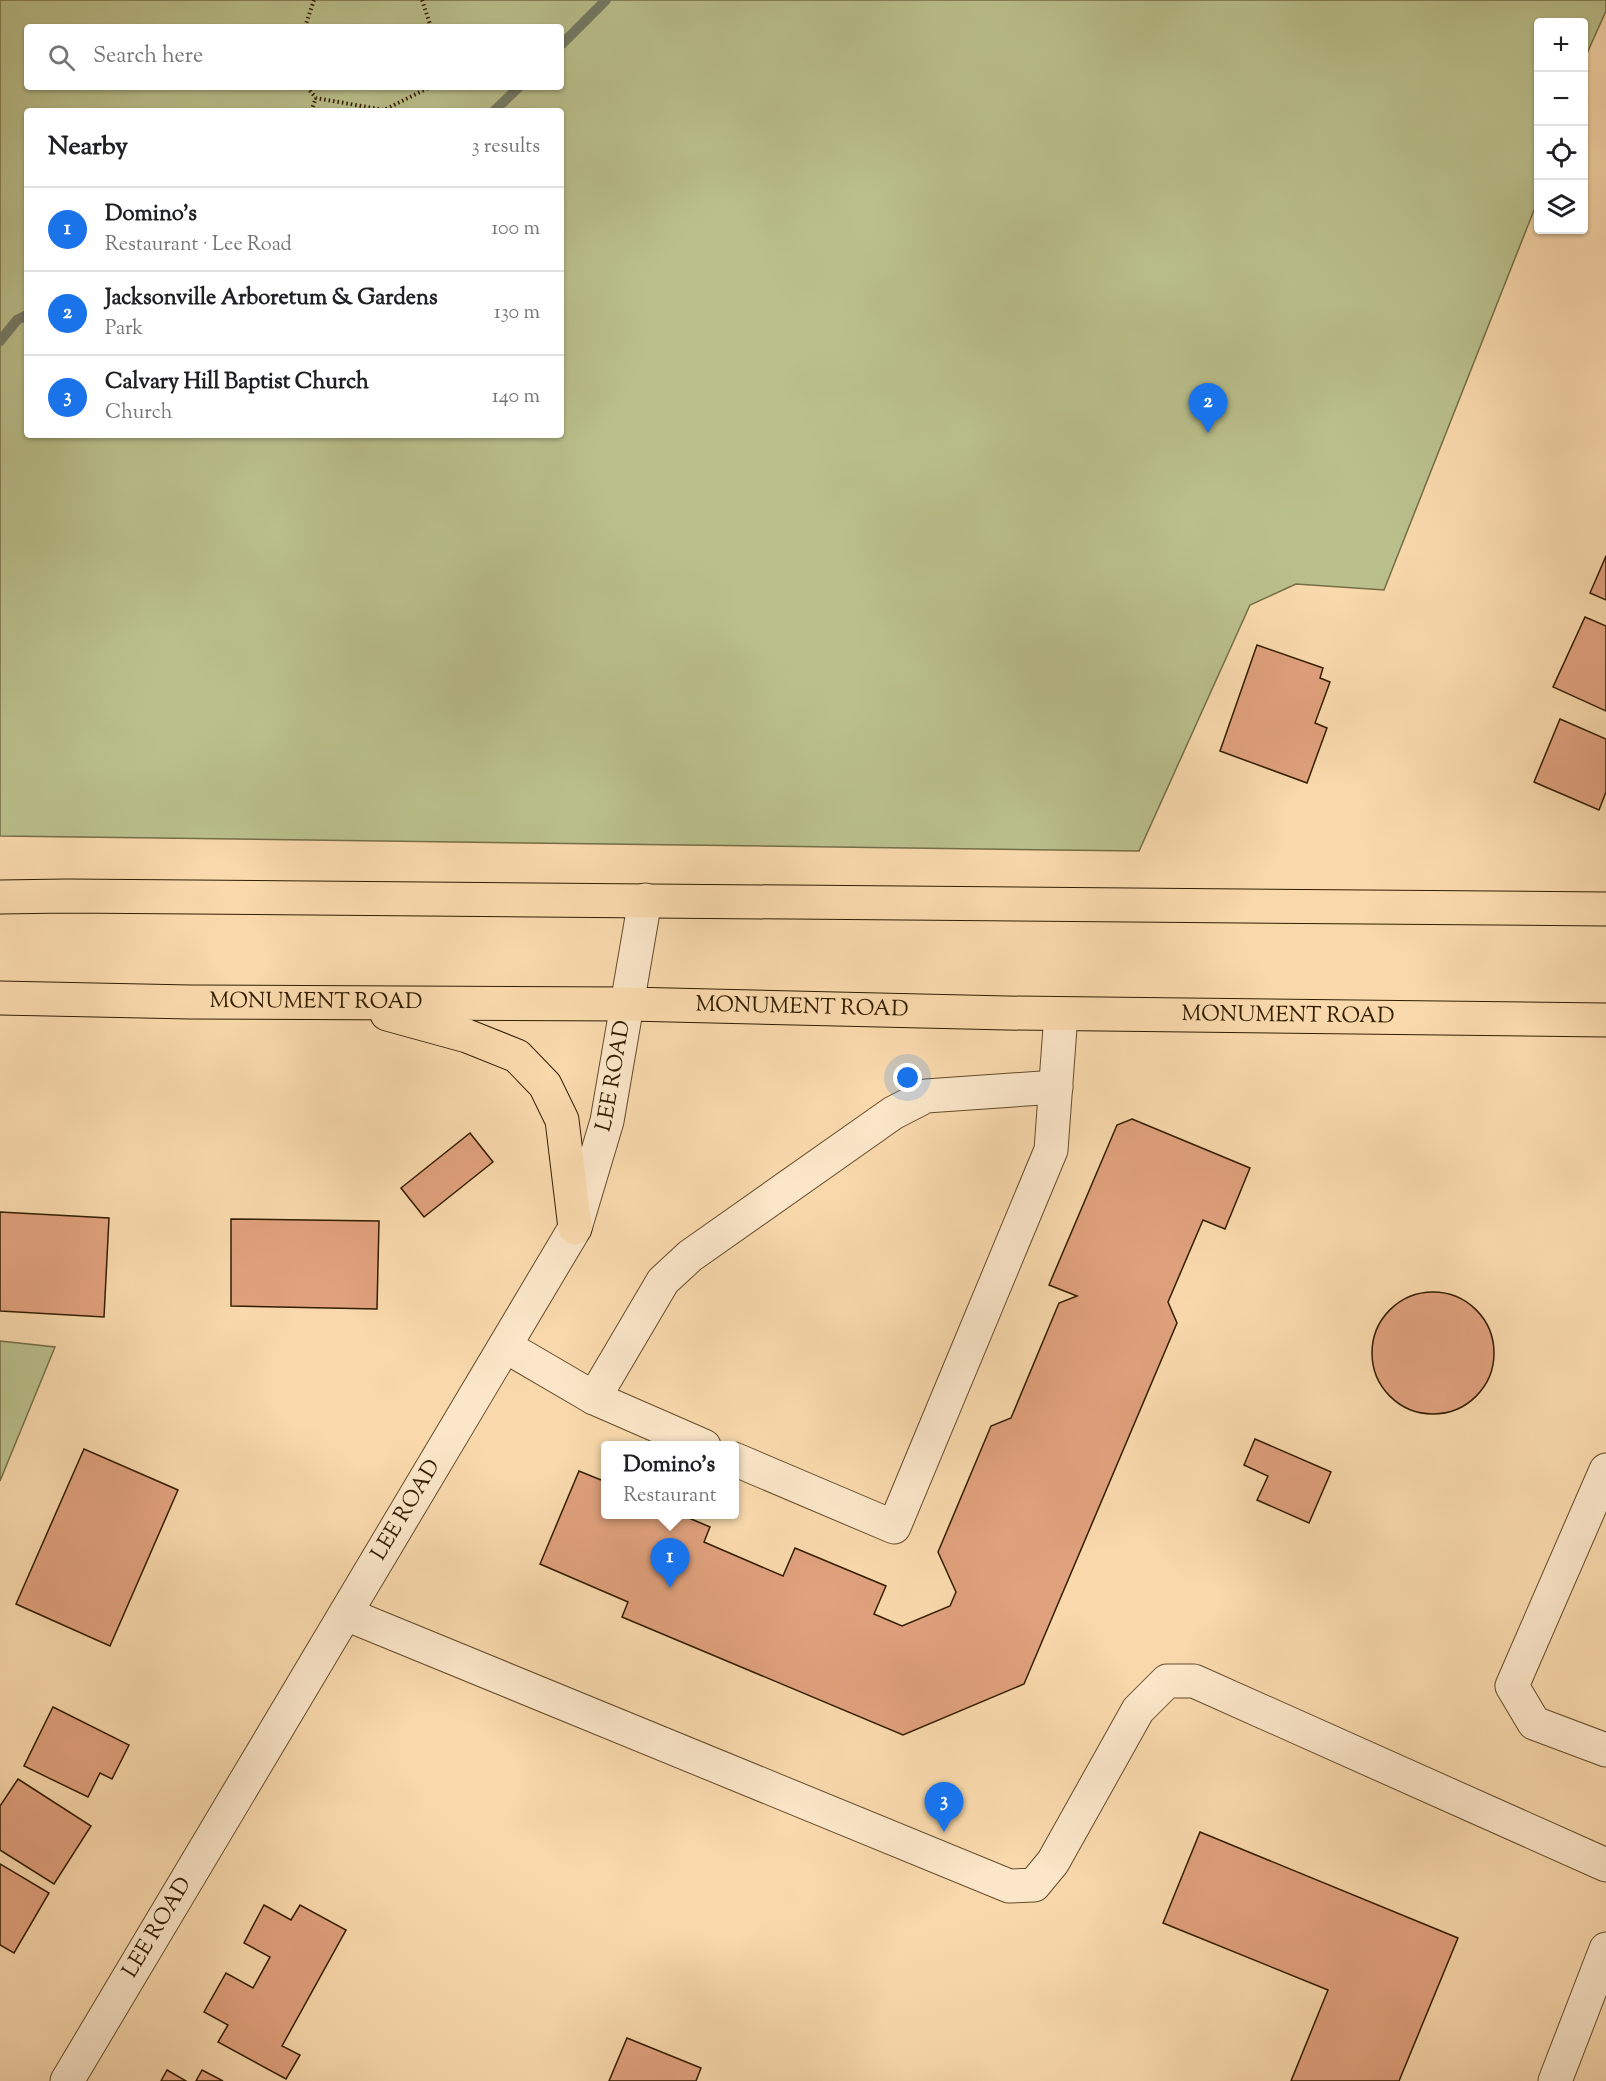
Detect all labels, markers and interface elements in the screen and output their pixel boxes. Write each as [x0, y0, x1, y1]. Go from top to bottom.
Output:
map controls [1534, 18, 1588, 234]
button: + [1534, 18, 1588, 72]
search box [24, 24, 564, 90]
icon: search [45, 41, 78, 74]
text: Search here [93, 41, 203, 73]
button: − [1534, 72, 1588, 126]
button: locate [1534, 126, 1588, 180]
text: Nearby [48, 129, 128, 166]
text: 3 results [471, 133, 540, 162]
button: layers [1534, 180, 1588, 234]
text: Domino's [105, 199, 197, 231]
text: 1 [64, 215, 71, 244]
text: 100 m [491, 215, 540, 244]
text: Restaurant · Lee Road [105, 231, 292, 260]
text: Jacksonville Arboretum & Gardens [105, 283, 438, 315]
text: 2 [63, 299, 72, 328]
text: 130 m [494, 299, 540, 328]
text: Park [105, 315, 143, 344]
text: Calvary Hill Baptist Church [105, 367, 369, 399]
text: 3 [63, 383, 72, 412]
text: 140 m [492, 383, 540, 412]
pin: 2 [1188, 384, 1228, 433]
text: Church [105, 399, 172, 428]
street label: MONUMENT ROAD [209, 986, 423, 1019]
street label: MONUMENT ROAD [695, 990, 909, 1027]
street label: MONUMENT ROAD [1181, 999, 1395, 1034]
street label: LEE ROAD [589, 1018, 640, 1136]
your location [893, 1063, 922, 1092]
popup [601, 1441, 739, 1519]
text: Domino's [623, 1450, 715, 1482]
street label: LEE ROAD [364, 1454, 449, 1567]
text: Restaurant [623, 1482, 717, 1511]
pin: 1 [650, 1538, 690, 1588]
pin: 3 [924, 1782, 964, 1832]
street label: LEE ROAD [115, 1871, 201, 1985]

